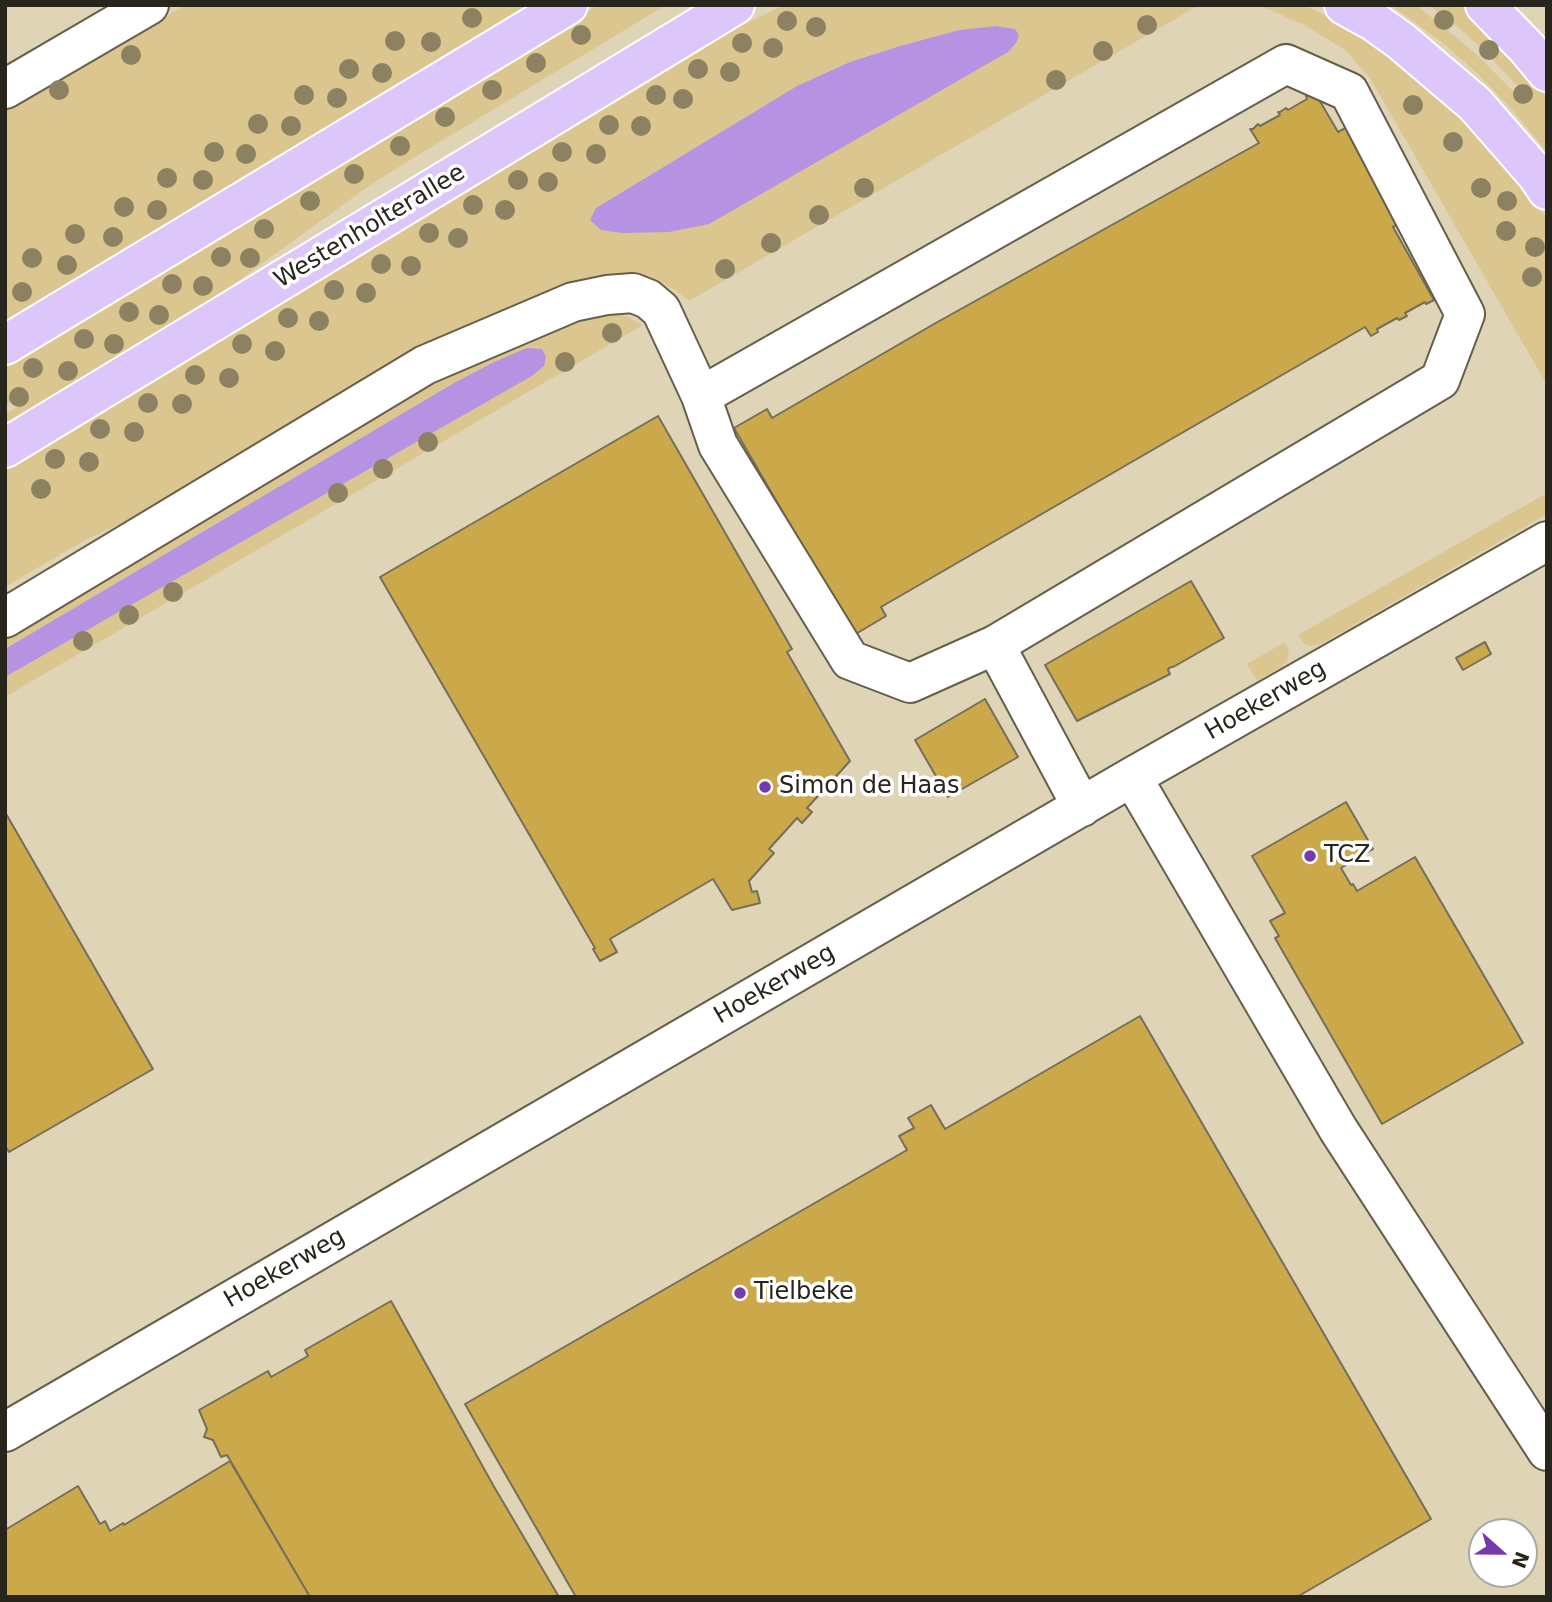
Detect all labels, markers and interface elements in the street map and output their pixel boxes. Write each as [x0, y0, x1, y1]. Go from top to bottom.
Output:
street label: Westenholterallee [270, 159, 470, 295]
street label: Hoekerweg [1200, 655, 1332, 747]
place label: Simon de Haas [779, 773, 959, 801]
marker: Simon de Haas [757, 779, 773, 795]
place label: TCZ [1324, 842, 1370, 870]
marker: TCZ [1302, 848, 1318, 864]
street label: Hoekerweg [709, 939, 841, 1031]
street label: Hoekerweg [219, 1223, 351, 1315]
place label: Tielbeke [754, 1279, 854, 1307]
marker: Tielbeke [732, 1285, 748, 1301]
north arrow [1468, 1518, 1538, 1588]
text: N [1508, 1548, 1534, 1571]

